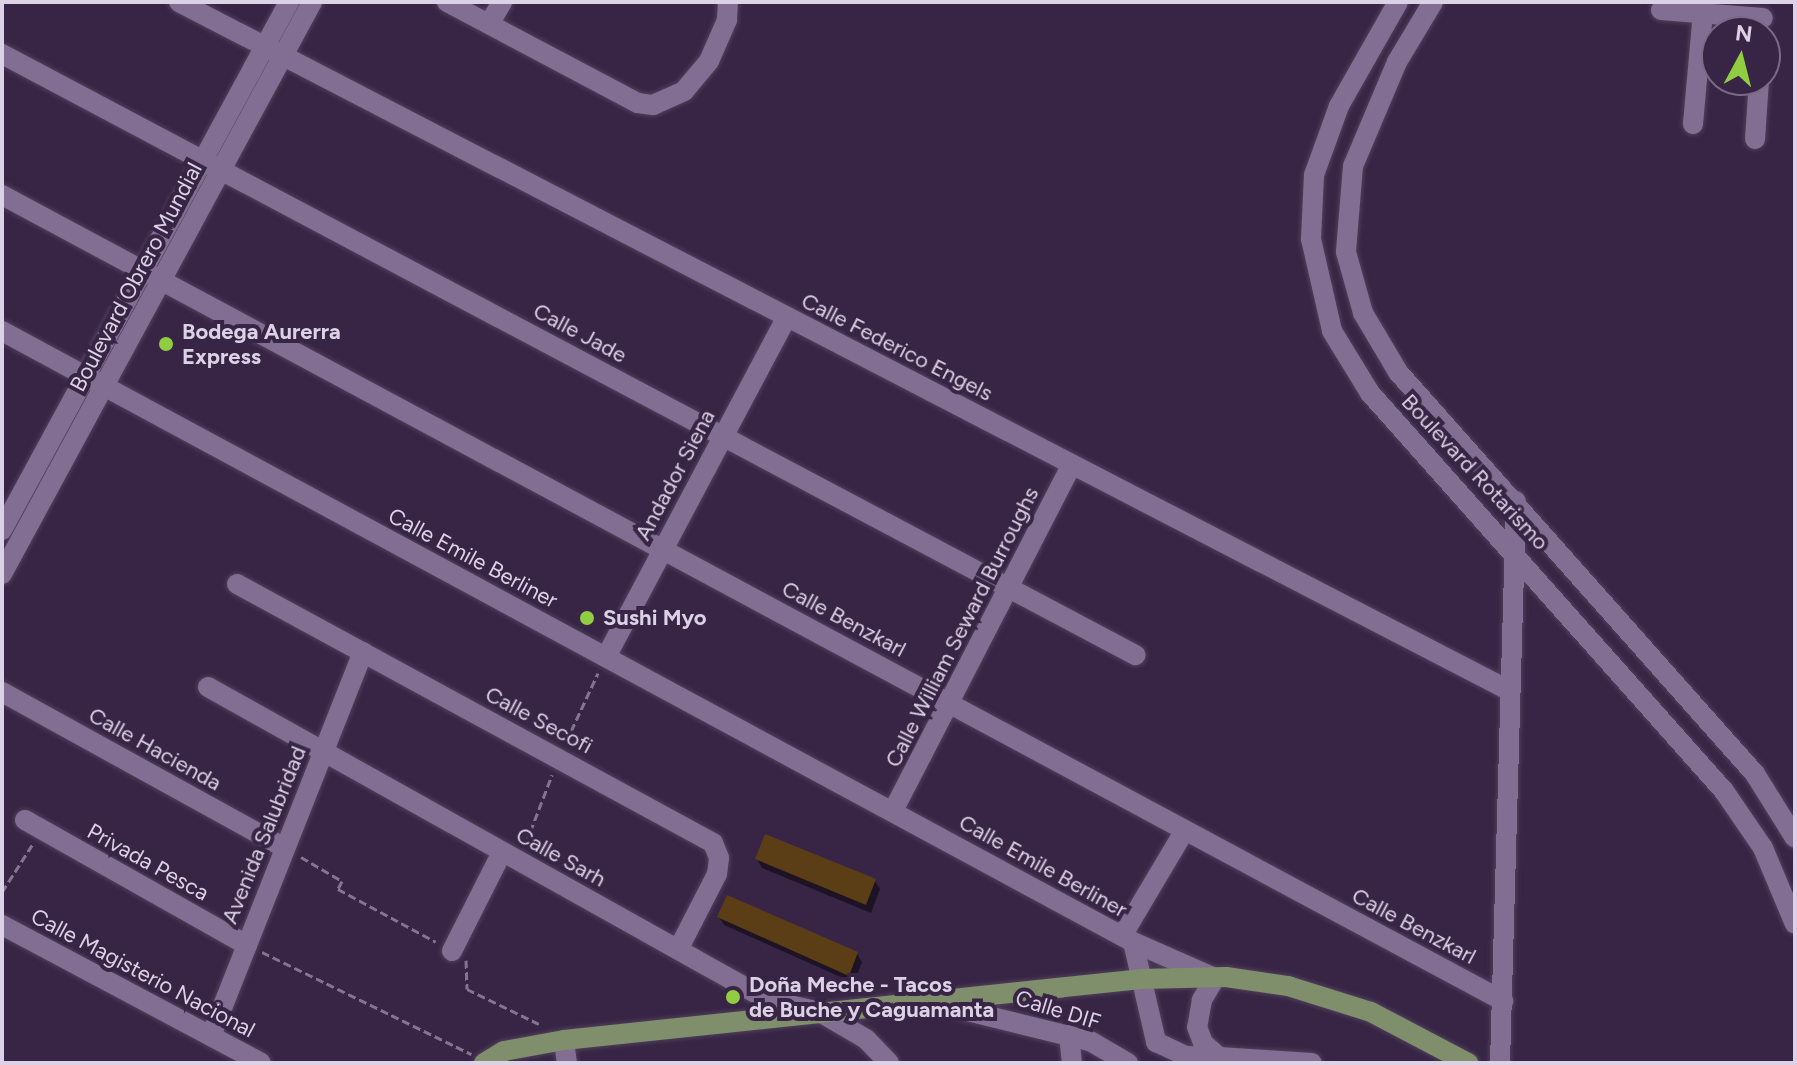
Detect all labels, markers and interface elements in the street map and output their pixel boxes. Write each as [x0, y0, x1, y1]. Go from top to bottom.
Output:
north arrow [1701, 16, 1781, 96]
text: N [1734, 19, 1754, 48]
street label: Boulevard Obrero Mundial [64, 158, 208, 396]
street label: Calle Federico Engels [797, 287, 997, 407]
street label: Calle Jade [529, 297, 631, 369]
place label: Bodega Aurerra Express [182, 318, 341, 370]
marker: Bodega Aurerra Express [157, 335, 175, 353]
street label: Boulevard Rotarismo [1396, 389, 1554, 555]
street label: Andador Siena [630, 405, 720, 545]
street label: Calle William Seward Burroughs [880, 483, 1044, 771]
street label: Calle Emile Berliner [384, 502, 562, 614]
street label: Calle Benzkarl [777, 575, 911, 663]
place label: Sushi Myo [603, 605, 707, 631]
marker: Sushi Myo [578, 609, 596, 627]
street label: Calle Secofi [481, 681, 597, 759]
street label: Calle Hacienda [84, 702, 226, 796]
street label: Avenida Salubridad [216, 742, 312, 928]
street label: Calle Emile Berliner [954, 809, 1132, 923]
street label: Privada Pesca [83, 818, 213, 906]
street label: Calle Sarh [511, 822, 611, 892]
street label: Calle Benzkarl [1347, 882, 1481, 970]
street label: Calle Magisterio Nacional [27, 903, 259, 1043]
place label: Doña Meche - Tacos de Buche y Caguamanta [749, 971, 994, 1022]
street label: Calle DIF [1012, 985, 1104, 1035]
marker: Doña Meche - Tacos de Buche y Caguamanta [724, 988, 742, 1006]

